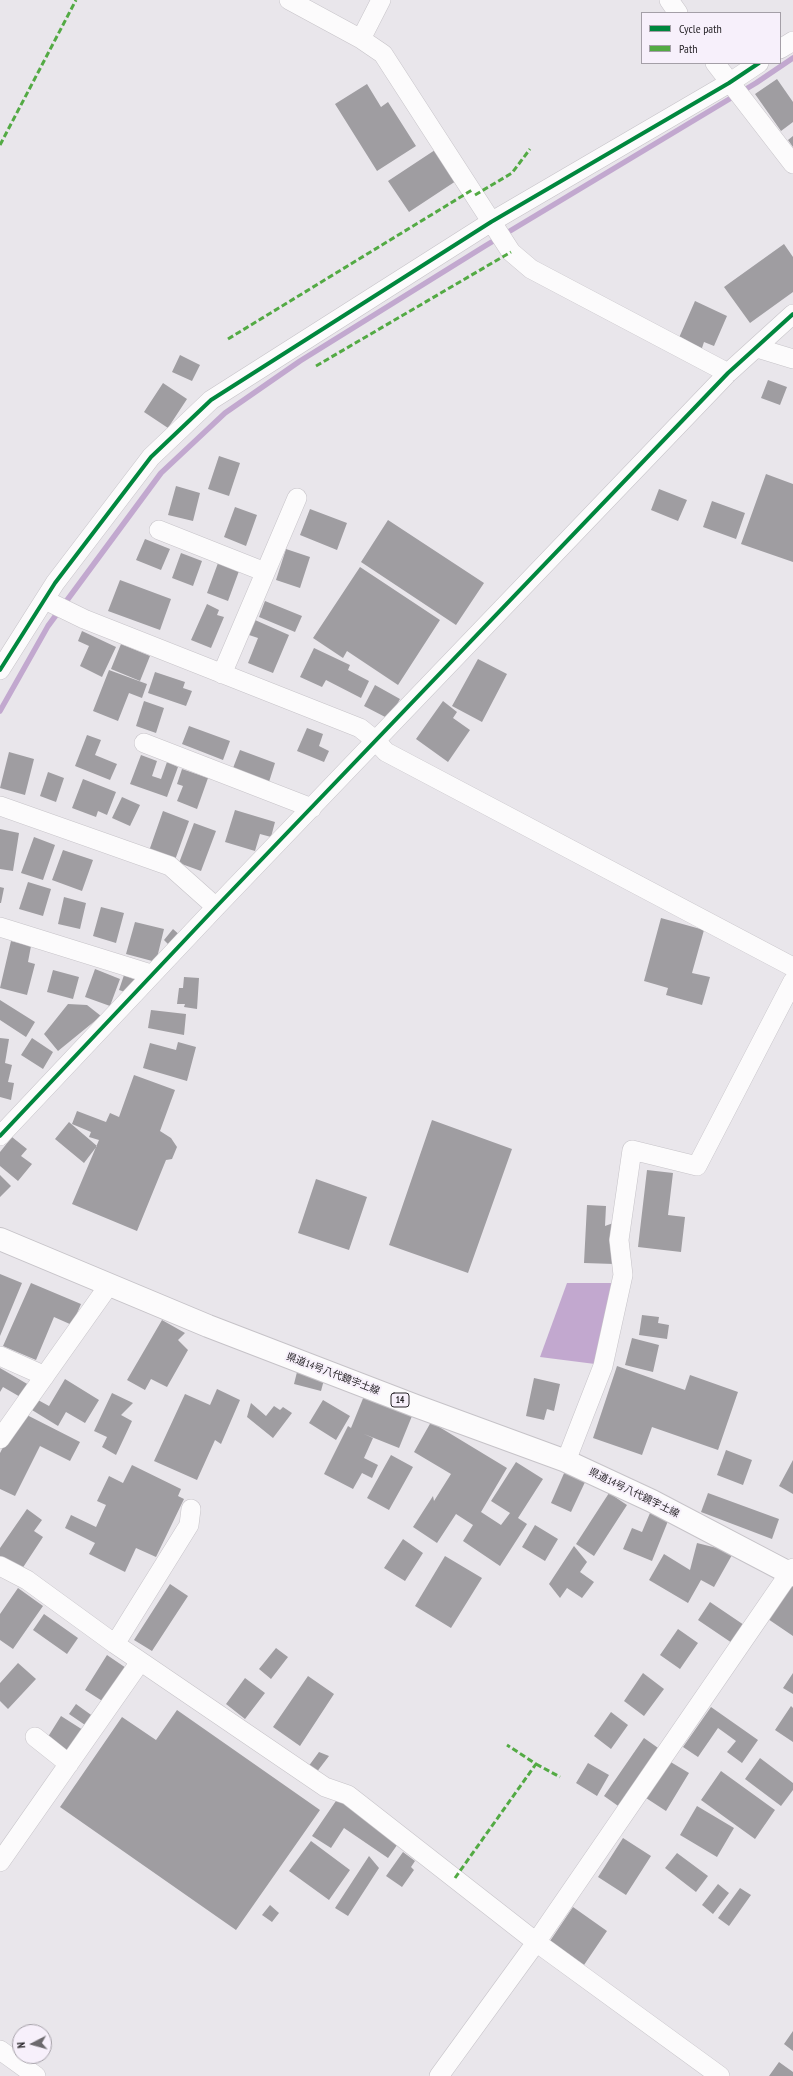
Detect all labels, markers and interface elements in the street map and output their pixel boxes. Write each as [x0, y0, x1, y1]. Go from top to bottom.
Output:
legend [641, 12, 781, 64]
text: Cycle path [679, 21, 722, 36]
text: Path [679, 41, 697, 56]
street label: 県道14号八代鏡宇土線 [285, 1351, 381, 1397]
road number: 14 [391, 1393, 409, 1407]
street label: 県道14号八代鏡宇土線 [587, 1466, 681, 1520]
north arrow [12, 2024, 52, 2064]
text: N [14, 2041, 28, 2049]

